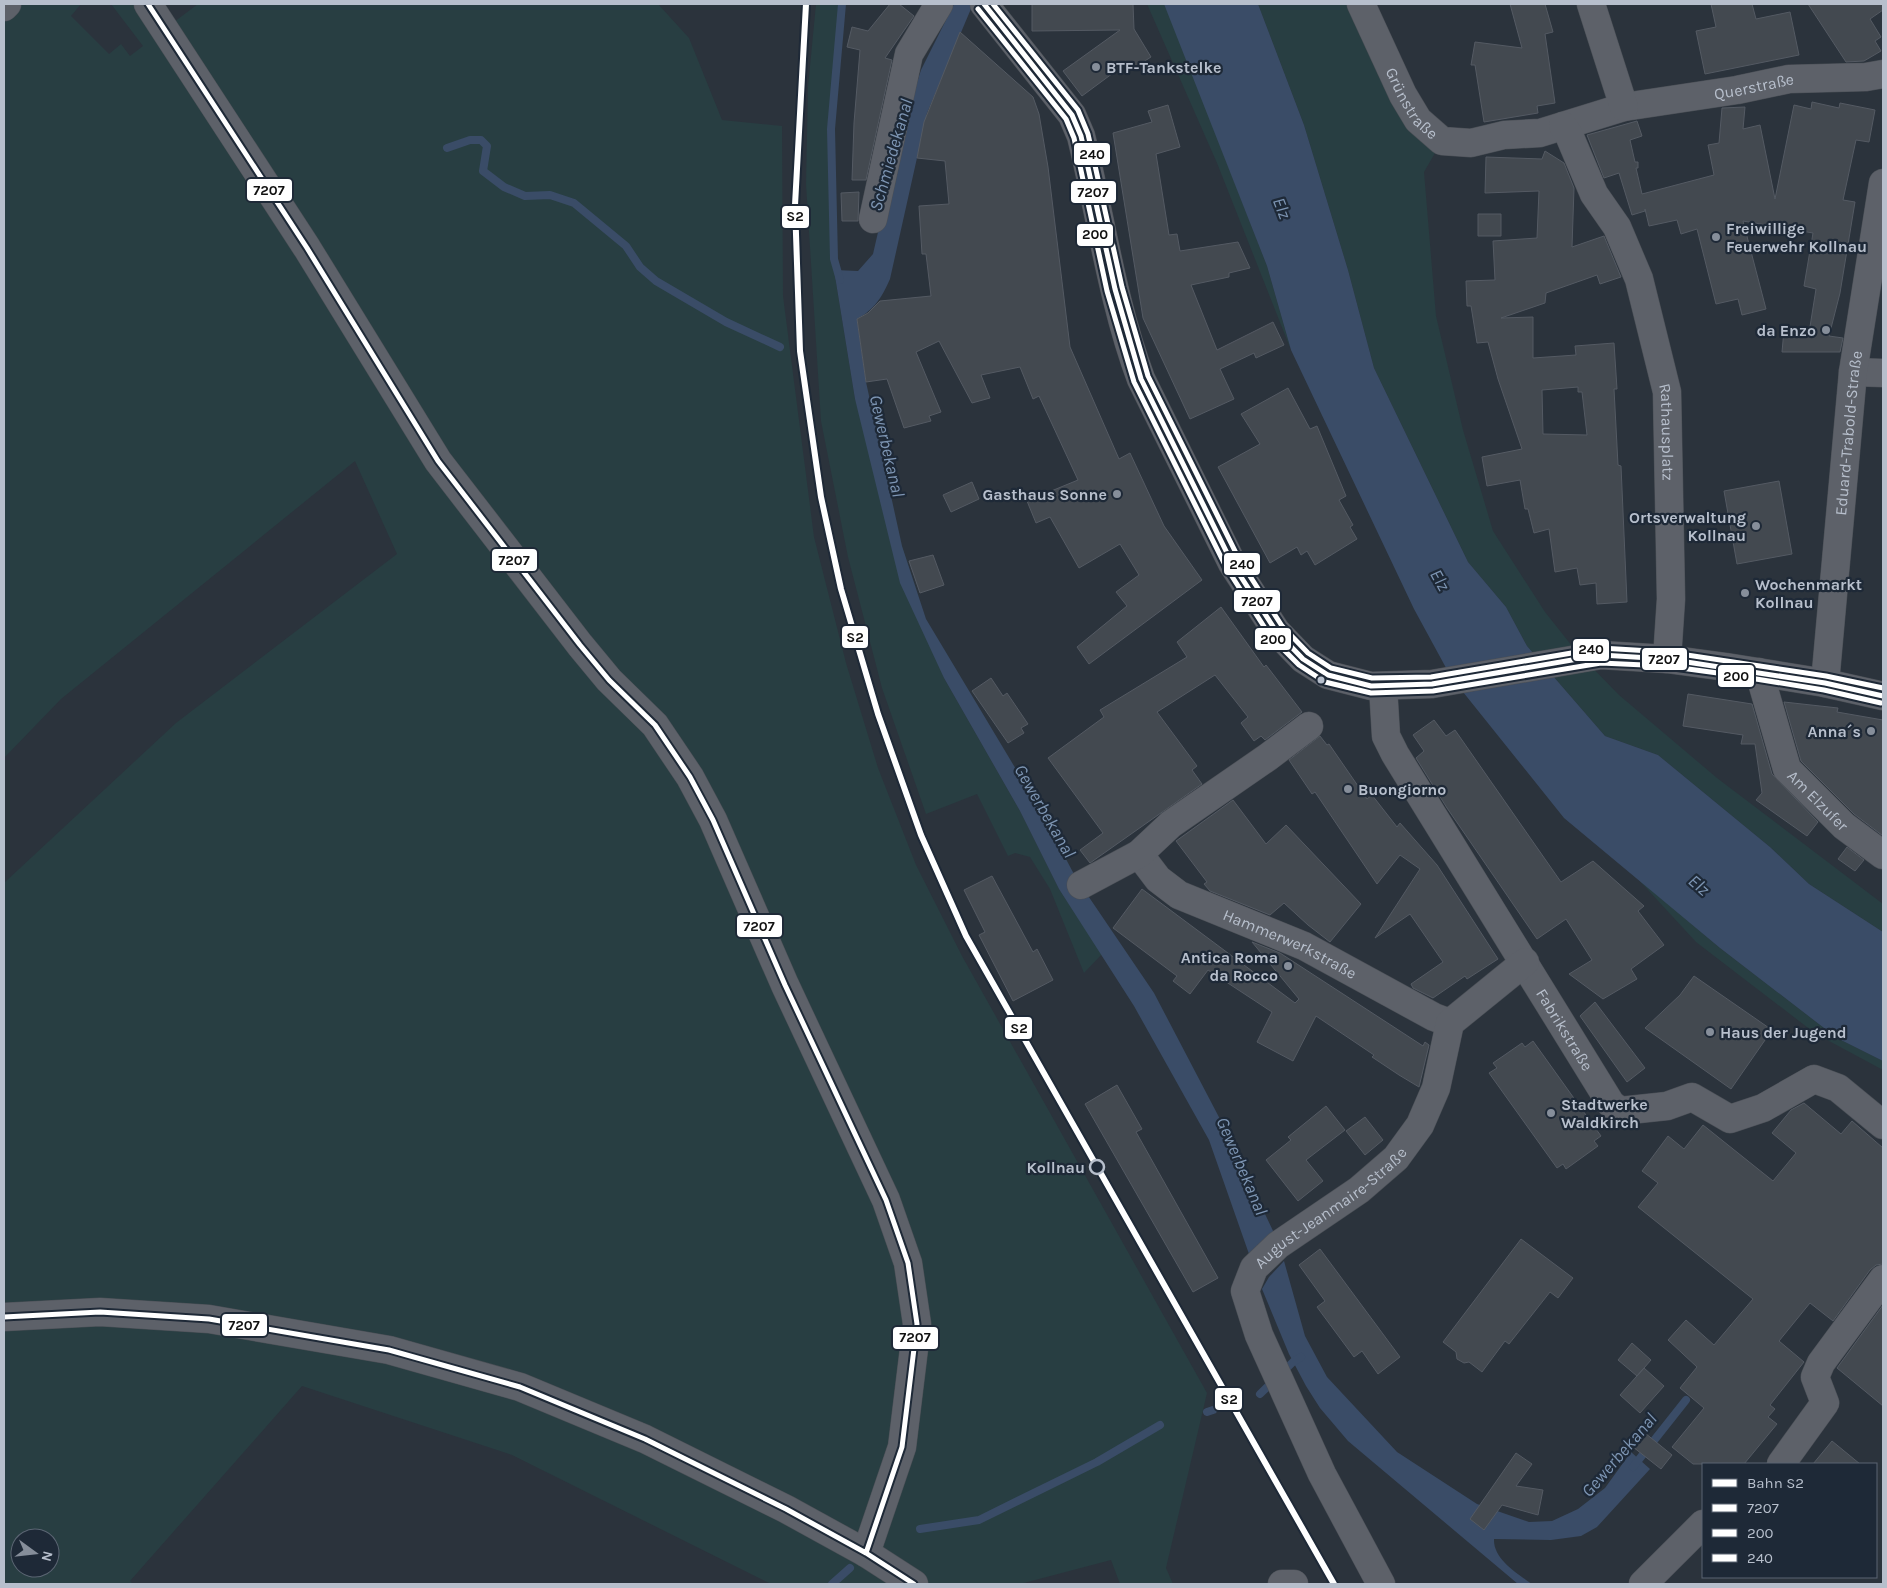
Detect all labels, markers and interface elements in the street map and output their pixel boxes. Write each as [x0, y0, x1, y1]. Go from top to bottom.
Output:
place label: BTF-Tankstelke [1106, 58, 1221, 77]
marker: BTF-Tankstelke [1090, 61, 1102, 73]
street label: Grünstraße [1382, 64, 1442, 143]
street label: Querstraße [1713, 69, 1794, 103]
water label: Schmiedekanal [864, 96, 918, 214]
line badge: 240 [1073, 142, 1111, 166]
text: 240 [1079, 146, 1105, 163]
line badge: 7207 [246, 178, 293, 202]
line badge: 7207 [1070, 180, 1117, 204]
text: 7207 [253, 182, 285, 199]
text: 7207 [1077, 184, 1109, 201]
water label: Elz [1268, 194, 1296, 222]
line badge: S2 [781, 205, 810, 229]
text: S2 [786, 208, 804, 225]
place label: Freiwillige Feuerwehr Kollnau [1726, 219, 1867, 256]
line badge: 200 [1076, 223, 1114, 247]
text: 200 [1082, 226, 1108, 243]
marker: Freiwillige Feuerwehr Kollnau [1710, 231, 1722, 243]
place label: da Enzo [1756, 321, 1816, 340]
marker: da Enzo [1820, 324, 1832, 336]
street label: Eduard-Trabold-Straße [1831, 349, 1866, 516]
street label: Rathausplatz [1656, 381, 1678, 481]
water label: Gewerbekanal [865, 393, 910, 500]
place label: Gasthaus Sonne [983, 485, 1107, 504]
marker: Gasthaus Sonne [1111, 488, 1123, 500]
place label: Ortsverwaltung Kollnau [1629, 508, 1746, 545]
marker: Ortsverwaltung Kollnau [1750, 520, 1762, 532]
line badge: 7207 [491, 548, 538, 572]
text: 7207 [498, 552, 530, 569]
line badge: 240 [1223, 552, 1261, 576]
text: 240 [1229, 556, 1255, 573]
water label: Elz [1425, 565, 1455, 595]
place label: Wochenmarkt Kollnau [1755, 575, 1862, 612]
marker: Wochenmarkt Kollnau [1739, 587, 1751, 599]
line badge: 7207 [1233, 589, 1281, 613]
text: 7207 [1241, 593, 1273, 610]
line badge: S2 [841, 625, 869, 649]
line badge: 200 [1254, 627, 1292, 651]
text: S2 [846, 629, 864, 646]
text: 200 [1260, 631, 1286, 648]
line badge: 240 [1572, 638, 1610, 662]
text: 240 [1578, 641, 1604, 658]
line badge: 7207 [1641, 647, 1688, 671]
text: 7207 [1648, 651, 1680, 668]
line badge: 200 [1717, 664, 1755, 688]
text: 200 [1723, 668, 1749, 685]
unlabelled marker [1316, 675, 1326, 685]
place label: Anna´s [1807, 722, 1861, 741]
marker: Anna´s [1865, 725, 1877, 737]
water label: Gewerbekanal [1009, 760, 1081, 862]
street label: Am Elzufer [1784, 766, 1853, 835]
place label: Buongiorno [1358, 780, 1446, 799]
marker: Buongiorno [1342, 783, 1354, 795]
water label: Elz [1684, 870, 1714, 901]
street label: Hammerwerkstraße [1220, 905, 1360, 983]
line badge: 7207 [736, 914, 783, 938]
text: 7207 [743, 918, 775, 935]
place label: Antica Roma da Rocco [1181, 948, 1278, 985]
marker: Antica Roma da Rocco [1282, 960, 1294, 972]
street label: Fabrikstraße [1533, 985, 1598, 1074]
line badge: S2 [1004, 1016, 1033, 1040]
text: S2 [1010, 1020, 1028, 1037]
place label: Haus der Jugend [1720, 1023, 1847, 1042]
marker: Haus der Jugend [1704, 1026, 1716, 1038]
place label: Stadtwerke Waldkirch [1561, 1095, 1648, 1132]
marker: Stadtwerke Waldkirch [1545, 1107, 1557, 1119]
water label: Gewerbekanal [1211, 1114, 1273, 1219]
street label: August-Jeanmaire-Straße [1250, 1143, 1410, 1272]
place label: Kollnau [1026, 1158, 1085, 1177]
marker: Kollnau [1089, 1159, 1105, 1175]
line badge: 7207 [221, 1313, 268, 1337]
text: 7207 [228, 1317, 260, 1334]
line badge: 7207 [892, 1326, 939, 1350]
text: 7207 [899, 1329, 931, 1346]
line badge: S2 [1214, 1387, 1243, 1411]
text: S2 [1220, 1391, 1238, 1408]
water label: Gewerbekanal [1576, 1408, 1662, 1502]
legend [1702, 1463, 1877, 1578]
text: Bahn S2 [1747, 1474, 1804, 1492]
text: 7207 [1747, 1499, 1779, 1517]
text: 200 [1747, 1524, 1774, 1542]
north arrow [10, 1528, 60, 1578]
text: N [38, 1549, 57, 1563]
text: 240 [1747, 1549, 1773, 1567]

